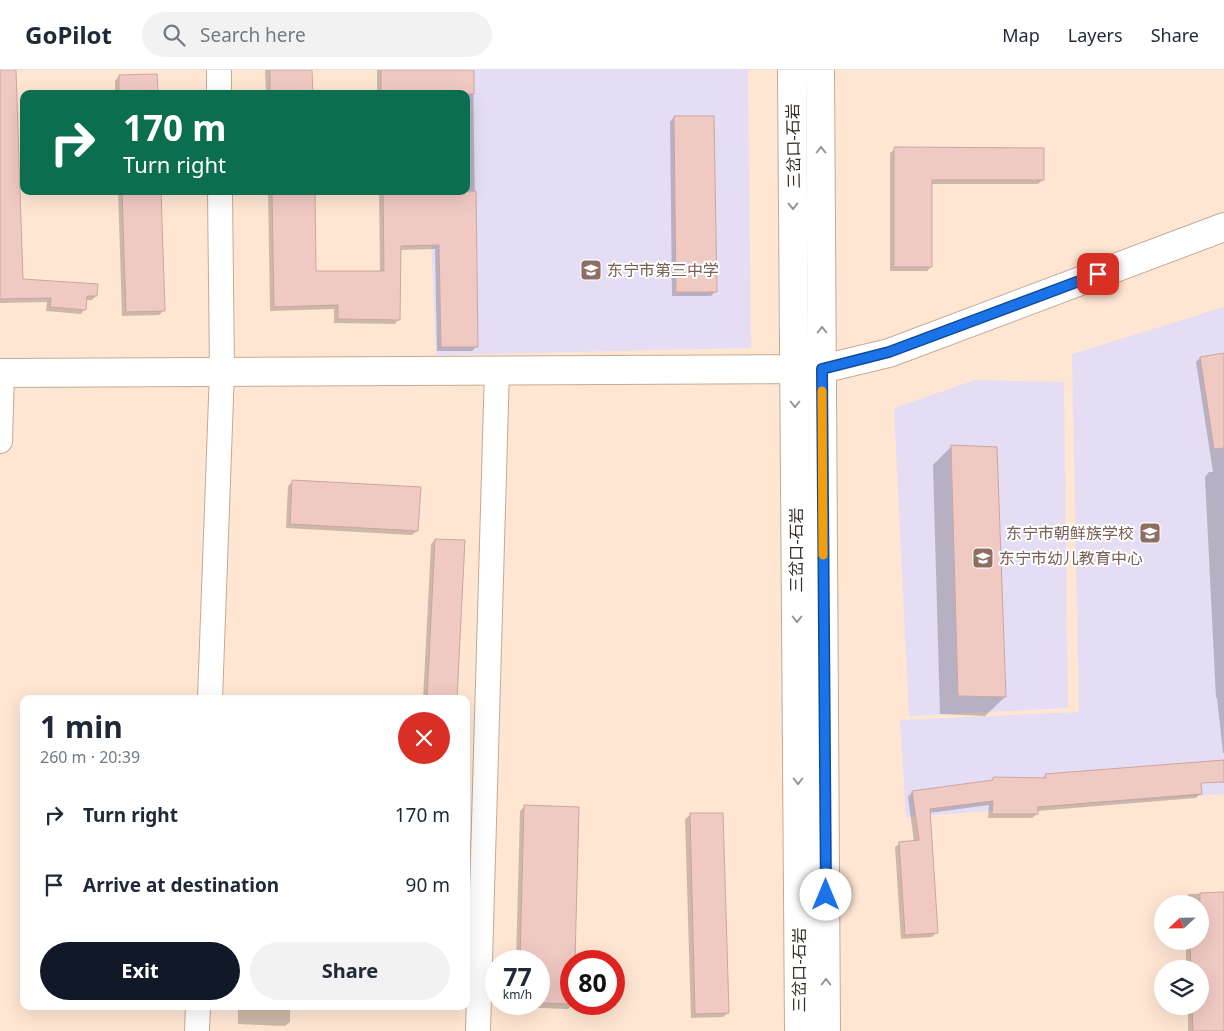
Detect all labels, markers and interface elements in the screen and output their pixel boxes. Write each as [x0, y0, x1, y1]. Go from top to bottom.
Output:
search box [142, 12, 492, 57]
text: GoPilot [25, 18, 112, 51]
icon: search [160, 21, 188, 49]
text: Search here [200, 22, 306, 48]
text: Map [1002, 23, 1040, 47]
text: Layers [1068, 23, 1123, 47]
text: Share [1151, 23, 1199, 47]
street label: 三岔口-石岩 [781, 103, 805, 189]
text: 170 m [123, 104, 226, 151]
icon: right [40, 110, 105, 175]
one-way arrow [816, 146, 826, 154]
text: Turn right [123, 149, 226, 179]
one-way arrow [788, 202, 799, 210]
pin [1077, 253, 1119, 295]
school or university icon: 东宁市第三中学 [579, 258, 603, 282]
place label: 东宁市第三中学 [607, 259, 719, 281]
icon: arrive [1084, 260, 1112, 288]
one-way arrow [817, 326, 827, 334]
one-way arrow [790, 400, 800, 408]
street label: 三岔口-石岩 [785, 507, 807, 593]
school or university icon: 东宁市朝鲜族学校 [1138, 521, 1162, 545]
place label: 东宁市朝鲜族学校 [1006, 522, 1134, 544]
school or university icon: 东宁市幼儿教育中心 [971, 546, 995, 570]
place label: 东宁市幼儿教育中心 [999, 547, 1143, 569]
one-way arrow [791, 615, 802, 623]
text: 1 min [40, 706, 123, 747]
button: close [398, 712, 450, 764]
text: 260 m · 20:39 [40, 746, 140, 768]
one-way arrow [793, 778, 803, 785]
icon: right [40, 801, 68, 829]
text: Turn right [83, 802, 178, 828]
text: 170 m [395, 802, 450, 828]
position arrow [799, 868, 851, 920]
icon: arrive [40, 871, 68, 899]
text: Arrive at destination [83, 872, 279, 898]
text: 90 m [406, 872, 450, 898]
north arrow [1154, 895, 1209, 950]
map controls [1154, 895, 1209, 1015]
street label: 三岔口-石岩 [788, 927, 810, 1013]
button: Exit [40, 942, 240, 1000]
button: Share [250, 942, 450, 1000]
speed limit sign: 80 [560, 950, 625, 1015]
text: 77 [503, 959, 532, 993]
button: layers [1154, 960, 1209, 1015]
one-way arrow [821, 978, 831, 986]
text: km/h [503, 986, 532, 1003]

